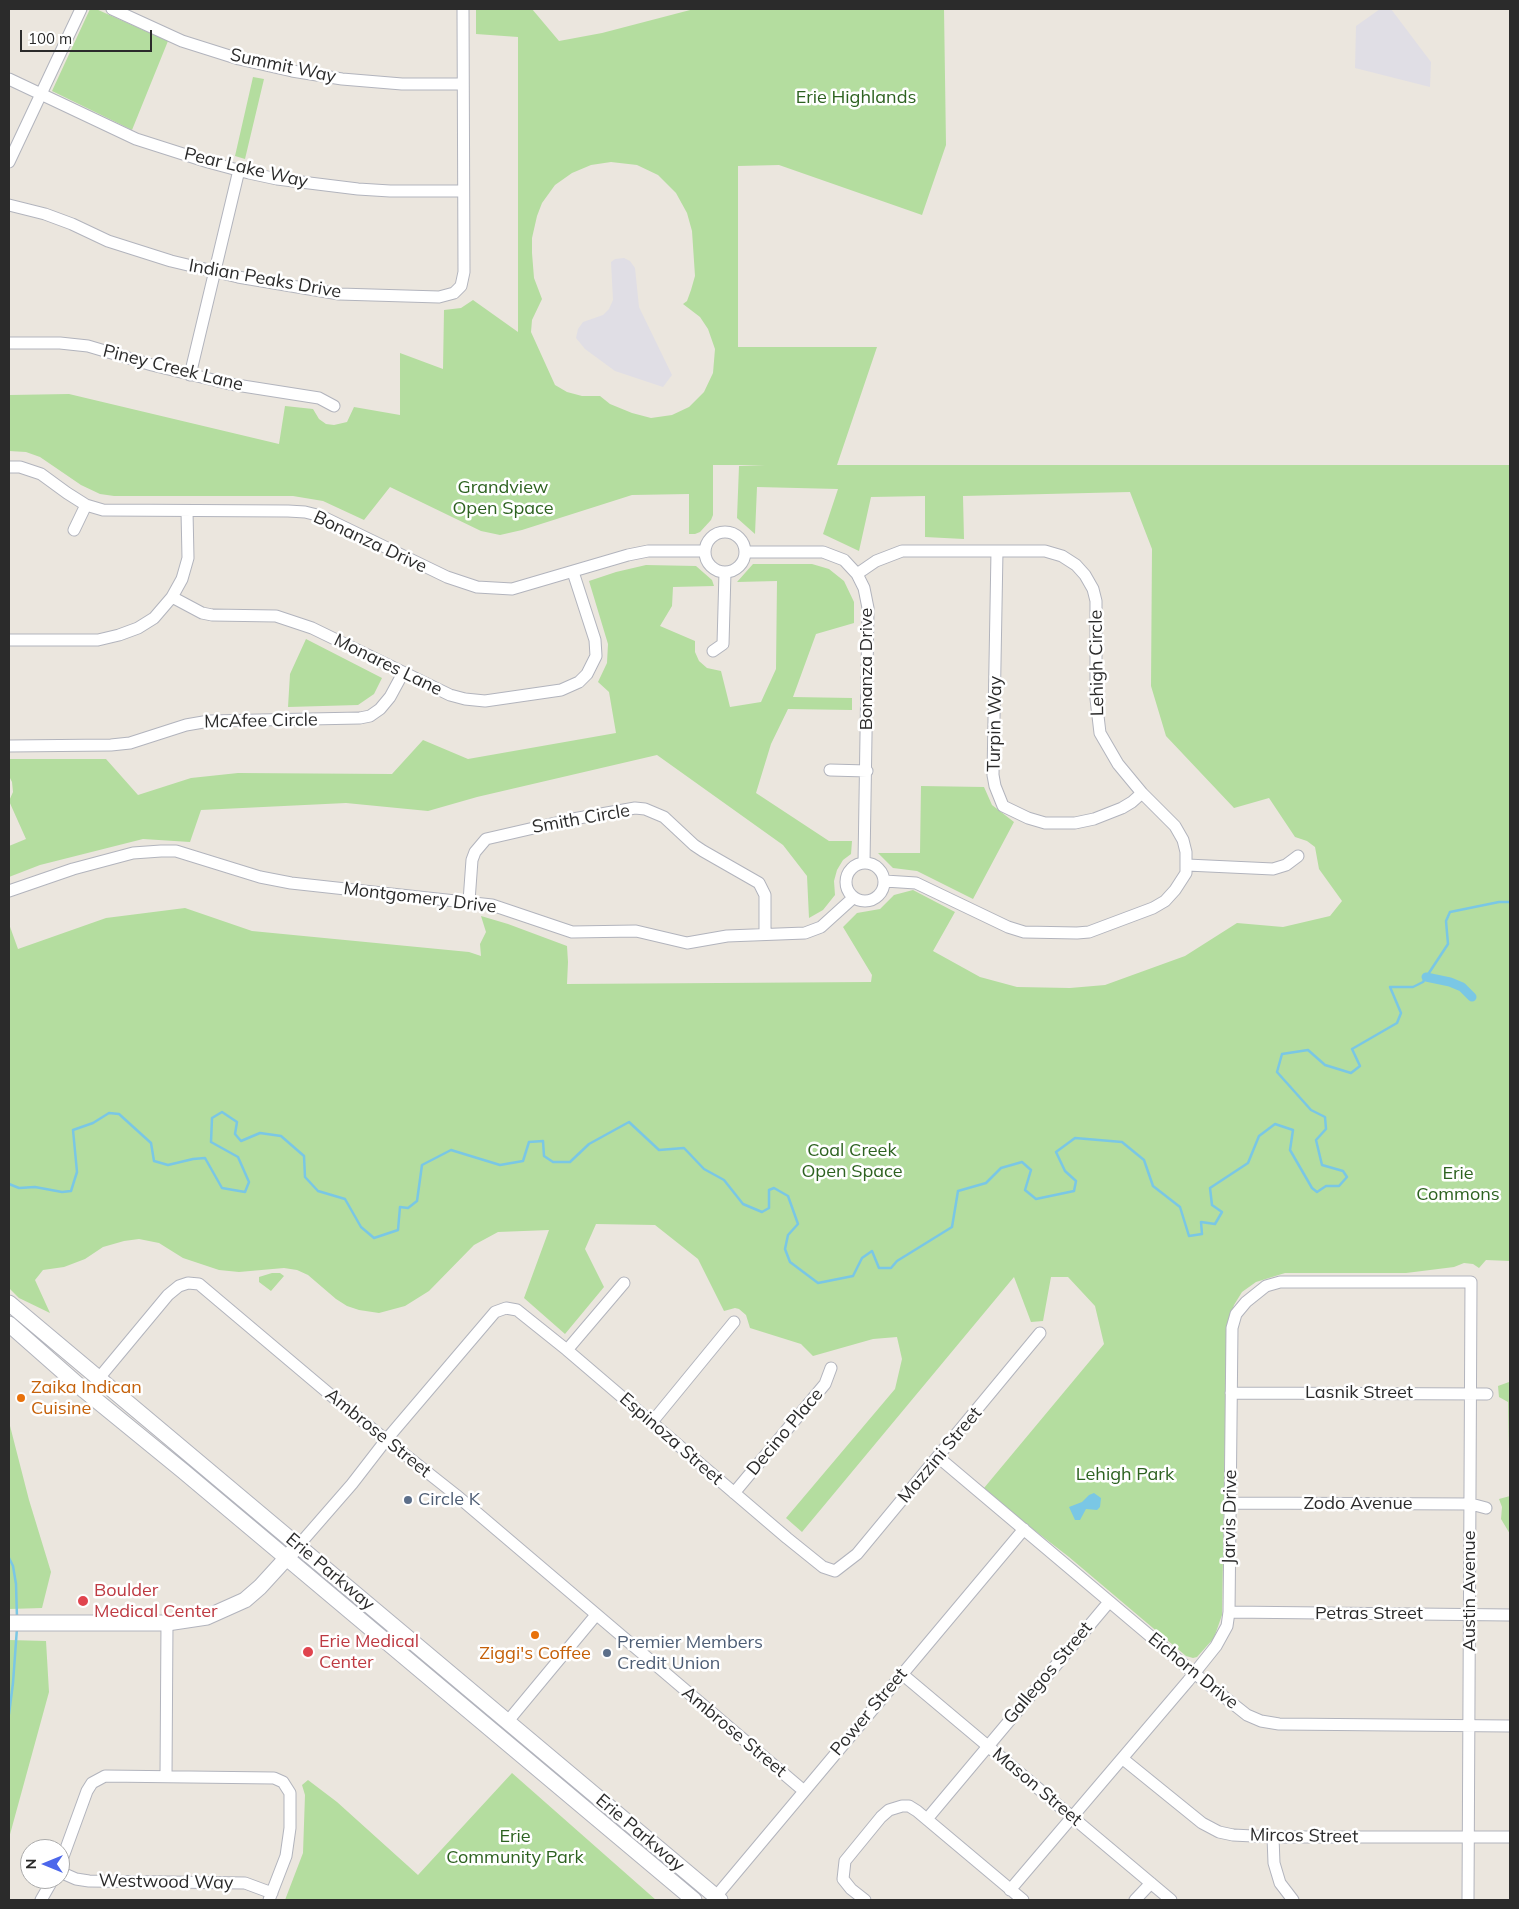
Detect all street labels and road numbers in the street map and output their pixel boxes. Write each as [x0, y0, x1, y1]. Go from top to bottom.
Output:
street label: Summit Way [228, 44, 338, 88]
street label: Pear Lake Way [182, 143, 310, 193]
street label: Indian Peaks Drive [187, 255, 343, 303]
street label: Piney Creek Lane [101, 340, 245, 396]
street label: Bonanza Drive [310, 506, 430, 578]
street label: Bonanza Drive [856, 608, 878, 730]
street label: Lehigh Circle [1085, 610, 1109, 716]
street label: Monares Lane [330, 629, 446, 701]
street label: Turpin Way [983, 676, 1007, 772]
street label: McAfee Circle [204, 709, 318, 733]
street label: Smith Circle [530, 800, 632, 838]
street label: Montgomery Drive [342, 878, 498, 918]
street label: Lasnik Street [1305, 1382, 1413, 1404]
street label: Ambrose Street [321, 1384, 435, 1482]
street label: Decino Place [742, 1384, 828, 1480]
street label: Espinoza Street [615, 1388, 727, 1490]
street label: Mazzini Street [894, 1403, 986, 1507]
street label: Jarvis Drive [1218, 1469, 1242, 1565]
street label: Zodo Avenue [1303, 1493, 1413, 1515]
street label: Erie Parkway [281, 1529, 379, 1615]
street label: Austin Avenue [1459, 1531, 1481, 1651]
street label: Petras Street [1315, 1603, 1423, 1625]
street label: Gallegos Street [999, 1617, 1097, 1729]
street label: Eichorn Drive [1144, 1628, 1242, 1714]
street label: Power Street [826, 1664, 912, 1760]
street label: Ambrose Street [677, 1682, 791, 1782]
street label: Mason Street [988, 1743, 1086, 1831]
street label: Erie Parkway [591, 1790, 689, 1876]
street label: Mircos Street [1250, 1824, 1358, 1848]
street label: Westwood Way [98, 1870, 234, 1894]

